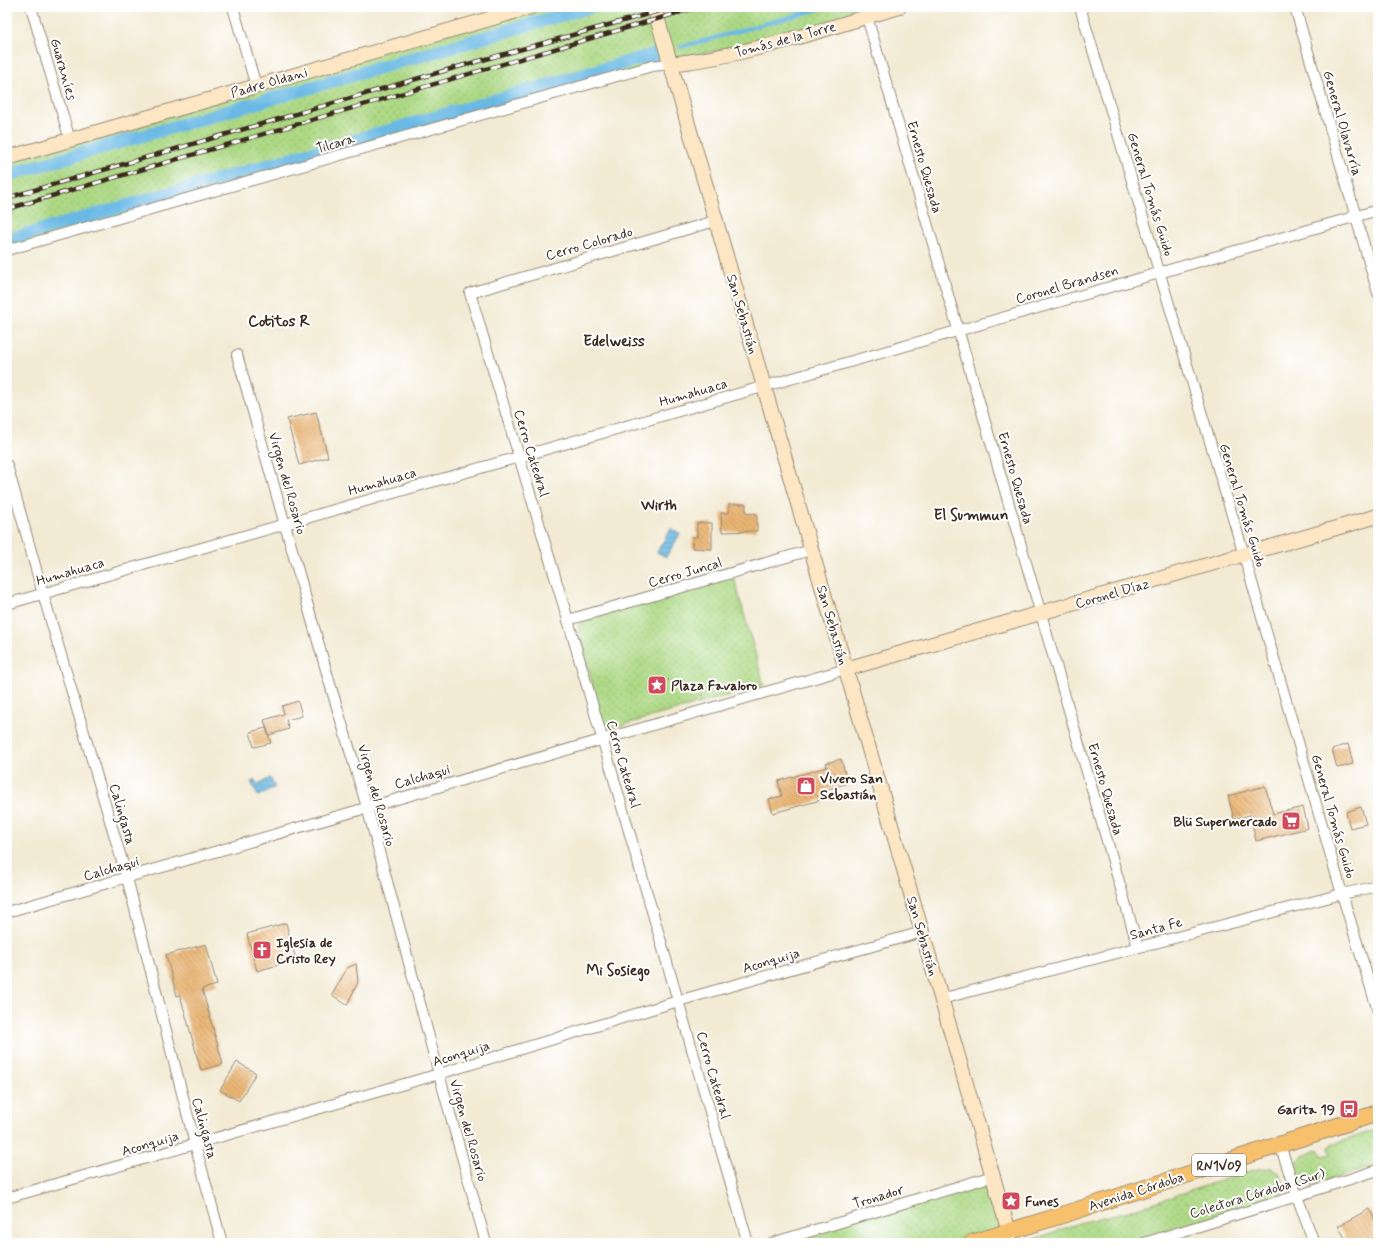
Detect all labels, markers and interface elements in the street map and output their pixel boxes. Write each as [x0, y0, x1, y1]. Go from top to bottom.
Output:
street label: Tomás de la Torre [733, 18, 838, 62]
street label: Guaraníes [46, 36, 81, 103]
street label: Padre Oldani [229, 63, 310, 103]
street label: General Olavarría [1318, 68, 1366, 178]
street label: Ernesto Quesada [902, 119, 946, 216]
street label: Tilcara [314, 130, 357, 158]
street label: General Tomás Guido [1123, 130, 1177, 258]
street label: Cerro Colorado [544, 223, 635, 265]
street label: Coronel Brandsen [1014, 262, 1121, 308]
street label: San Sebastián [722, 272, 762, 356]
district label: Cotitos R [248, 312, 310, 332]
district label: Edelweiss [583, 332, 645, 352]
street label: Humahuaca [657, 375, 730, 411]
street label: Cerro Catedral [509, 407, 553, 499]
street label: Virgen del Rosario [263, 430, 310, 537]
street label: Ernesto Quesada [993, 430, 1037, 527]
street label: General Tomás Guido [1215, 441, 1269, 569]
street label: Humahuaca [346, 464, 419, 500]
district label: Wirth [640, 496, 677, 516]
district label: El Summun [934, 506, 1008, 526]
street label: Humahuaca [34, 554, 107, 590]
street label: Cerro Juncal [646, 554, 724, 592]
street label: Coronel Díaz [1073, 575, 1152, 613]
street label: San Sebastián [812, 583, 852, 667]
place icon: Plaza Favaloro [646, 674, 668, 696]
place label: Plaza Favaloro [671, 677, 757, 695]
street label: Cerro Catedral [602, 718, 644, 810]
street label: Ernesto Quesada [1083, 741, 1127, 838]
street label: Virgen del Rosario [352, 742, 399, 849]
street label: General Tomás Guido [1307, 752, 1359, 881]
street label: Calchaqui [392, 760, 452, 793]
place label: Vivero San Sebastián [820, 770, 883, 804]
shop icon: Vivero San Sebastián [795, 775, 817, 797]
street label: Calingasta [103, 782, 139, 847]
supermarket icon: Blü Supermercado [1280, 810, 1302, 832]
place label: Blü Supermercado [1173, 813, 1277, 831]
street label: Calchaqui [81, 852, 141, 885]
street label: San Sebastián [902, 894, 942, 978]
street label: Santa Fe [1128, 913, 1185, 945]
place label: Iglesia de Cristo Rey [276, 934, 336, 968]
church icon: Iglesia de Cristo Rey [251, 939, 273, 961]
street label: Aconquija [740, 944, 802, 978]
district label: Mi Sosiego [586, 961, 650, 982]
street label: Cerro Catedral [692, 1029, 734, 1121]
street label: Aconquija [431, 1037, 492, 1071]
street label: Virgen del Rosario [444, 1077, 491, 1184]
street label: Calingasta [185, 1096, 221, 1161]
bus stop icon: Garita 19 [1338, 1098, 1360, 1120]
place label: Garita 19 [1277, 1101, 1335, 1119]
street label: Aconquija [119, 1127, 181, 1161]
road number: RN1V09 [1192, 1154, 1246, 1176]
street label: Colectora Córdoba (Sur) [1187, 1165, 1327, 1223]
street label: Avenida Córdoba [1086, 1168, 1187, 1216]
street label: Tronador [850, 1180, 907, 1213]
place icon: Funes [1000, 1190, 1022, 1212]
place label: Funes [1025, 1193, 1059, 1211]

